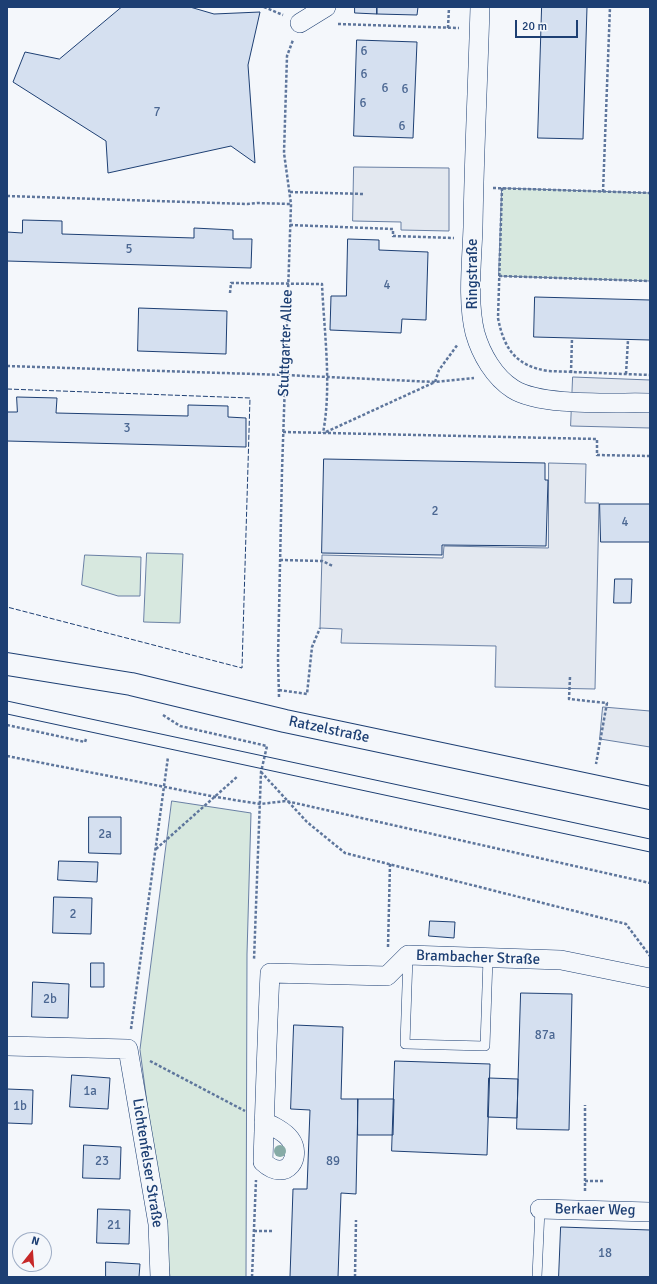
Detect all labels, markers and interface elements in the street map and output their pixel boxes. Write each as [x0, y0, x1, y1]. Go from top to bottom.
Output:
scale bar [517, 12, 580, 38]
text: 20 m [522, 19, 547, 34]
house number: 6 [360, 44, 368, 60]
house number: 6 [360, 67, 368, 83]
house number: 6 [381, 81, 389, 97]
house number: 6 [401, 82, 409, 98]
house number: 6 [359, 96, 367, 112]
house number: 7 [153, 105, 161, 121]
house number: 6 [398, 119, 406, 135]
street label: Ringstraße [464, 239, 482, 309]
house number: 5 [125, 242, 133, 258]
house number: 4 [383, 278, 391, 294]
street label: Stuttgarter Allee [275, 289, 297, 397]
house number: 3 [123, 421, 131, 437]
house number: 2 [431, 504, 439, 520]
house number: 4 [621, 515, 629, 531]
street label: Ratzelstraße [287, 713, 371, 747]
house number: 2a [98, 827, 112, 843]
house number: 2 [69, 907, 77, 923]
street label: Brambacher Straße [416, 947, 540, 969]
house number: 2b [43, 992, 57, 1008]
house number: 87a [535, 1028, 555, 1044]
house number: 1a [83, 1084, 97, 1100]
street label: Lichtenfelser Straße [128, 1097, 166, 1229]
house number: 1b [13, 1099, 27, 1115]
house number: 23 [95, 1154, 109, 1170]
house number: 89 [326, 1154, 340, 1170]
street label: Berkaer Weg [554, 1200, 636, 1220]
house number: 21 [107, 1218, 121, 1234]
north arrow [12, 1232, 52, 1272]
text: N [30, 1234, 41, 1248]
house number: 18 [598, 1246, 612, 1262]

